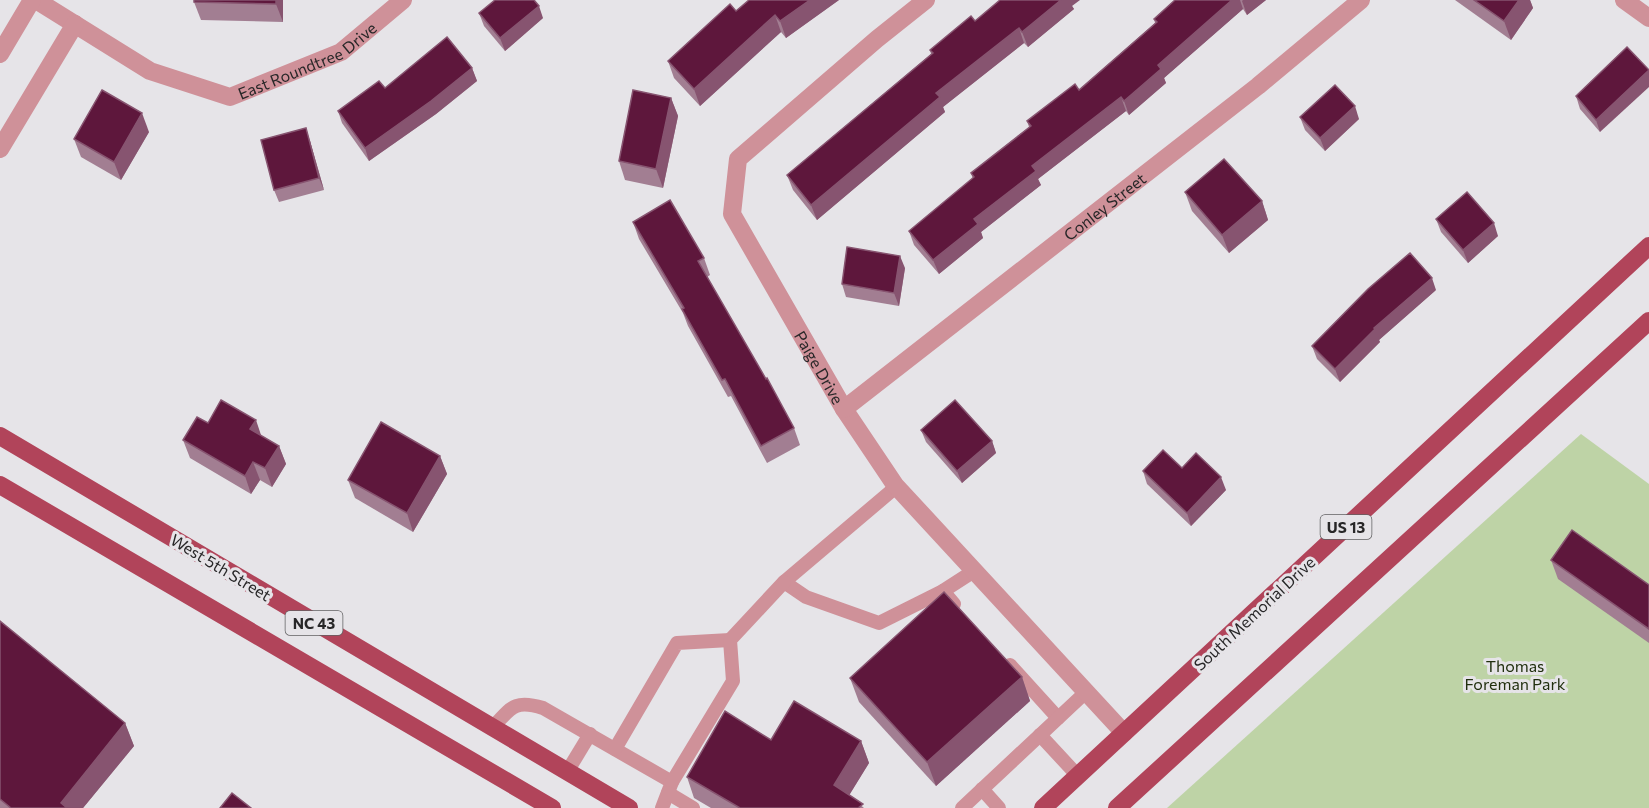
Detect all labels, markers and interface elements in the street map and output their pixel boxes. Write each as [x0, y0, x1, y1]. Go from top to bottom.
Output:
street label: East Roundtree Drive [235, 17, 380, 102]
street label: Conley Street [1059, 168, 1149, 244]
street label: Paige Drive [791, 327, 848, 407]
road number: US 13 [1320, 515, 1372, 539]
street label: West 5th Street [167, 530, 275, 605]
street label: South Memorial Drive [1190, 552, 1318, 674]
road number: NC 43 [286, 611, 342, 635]
park label: Thomas Foreman Park [1465, 656, 1566, 693]

